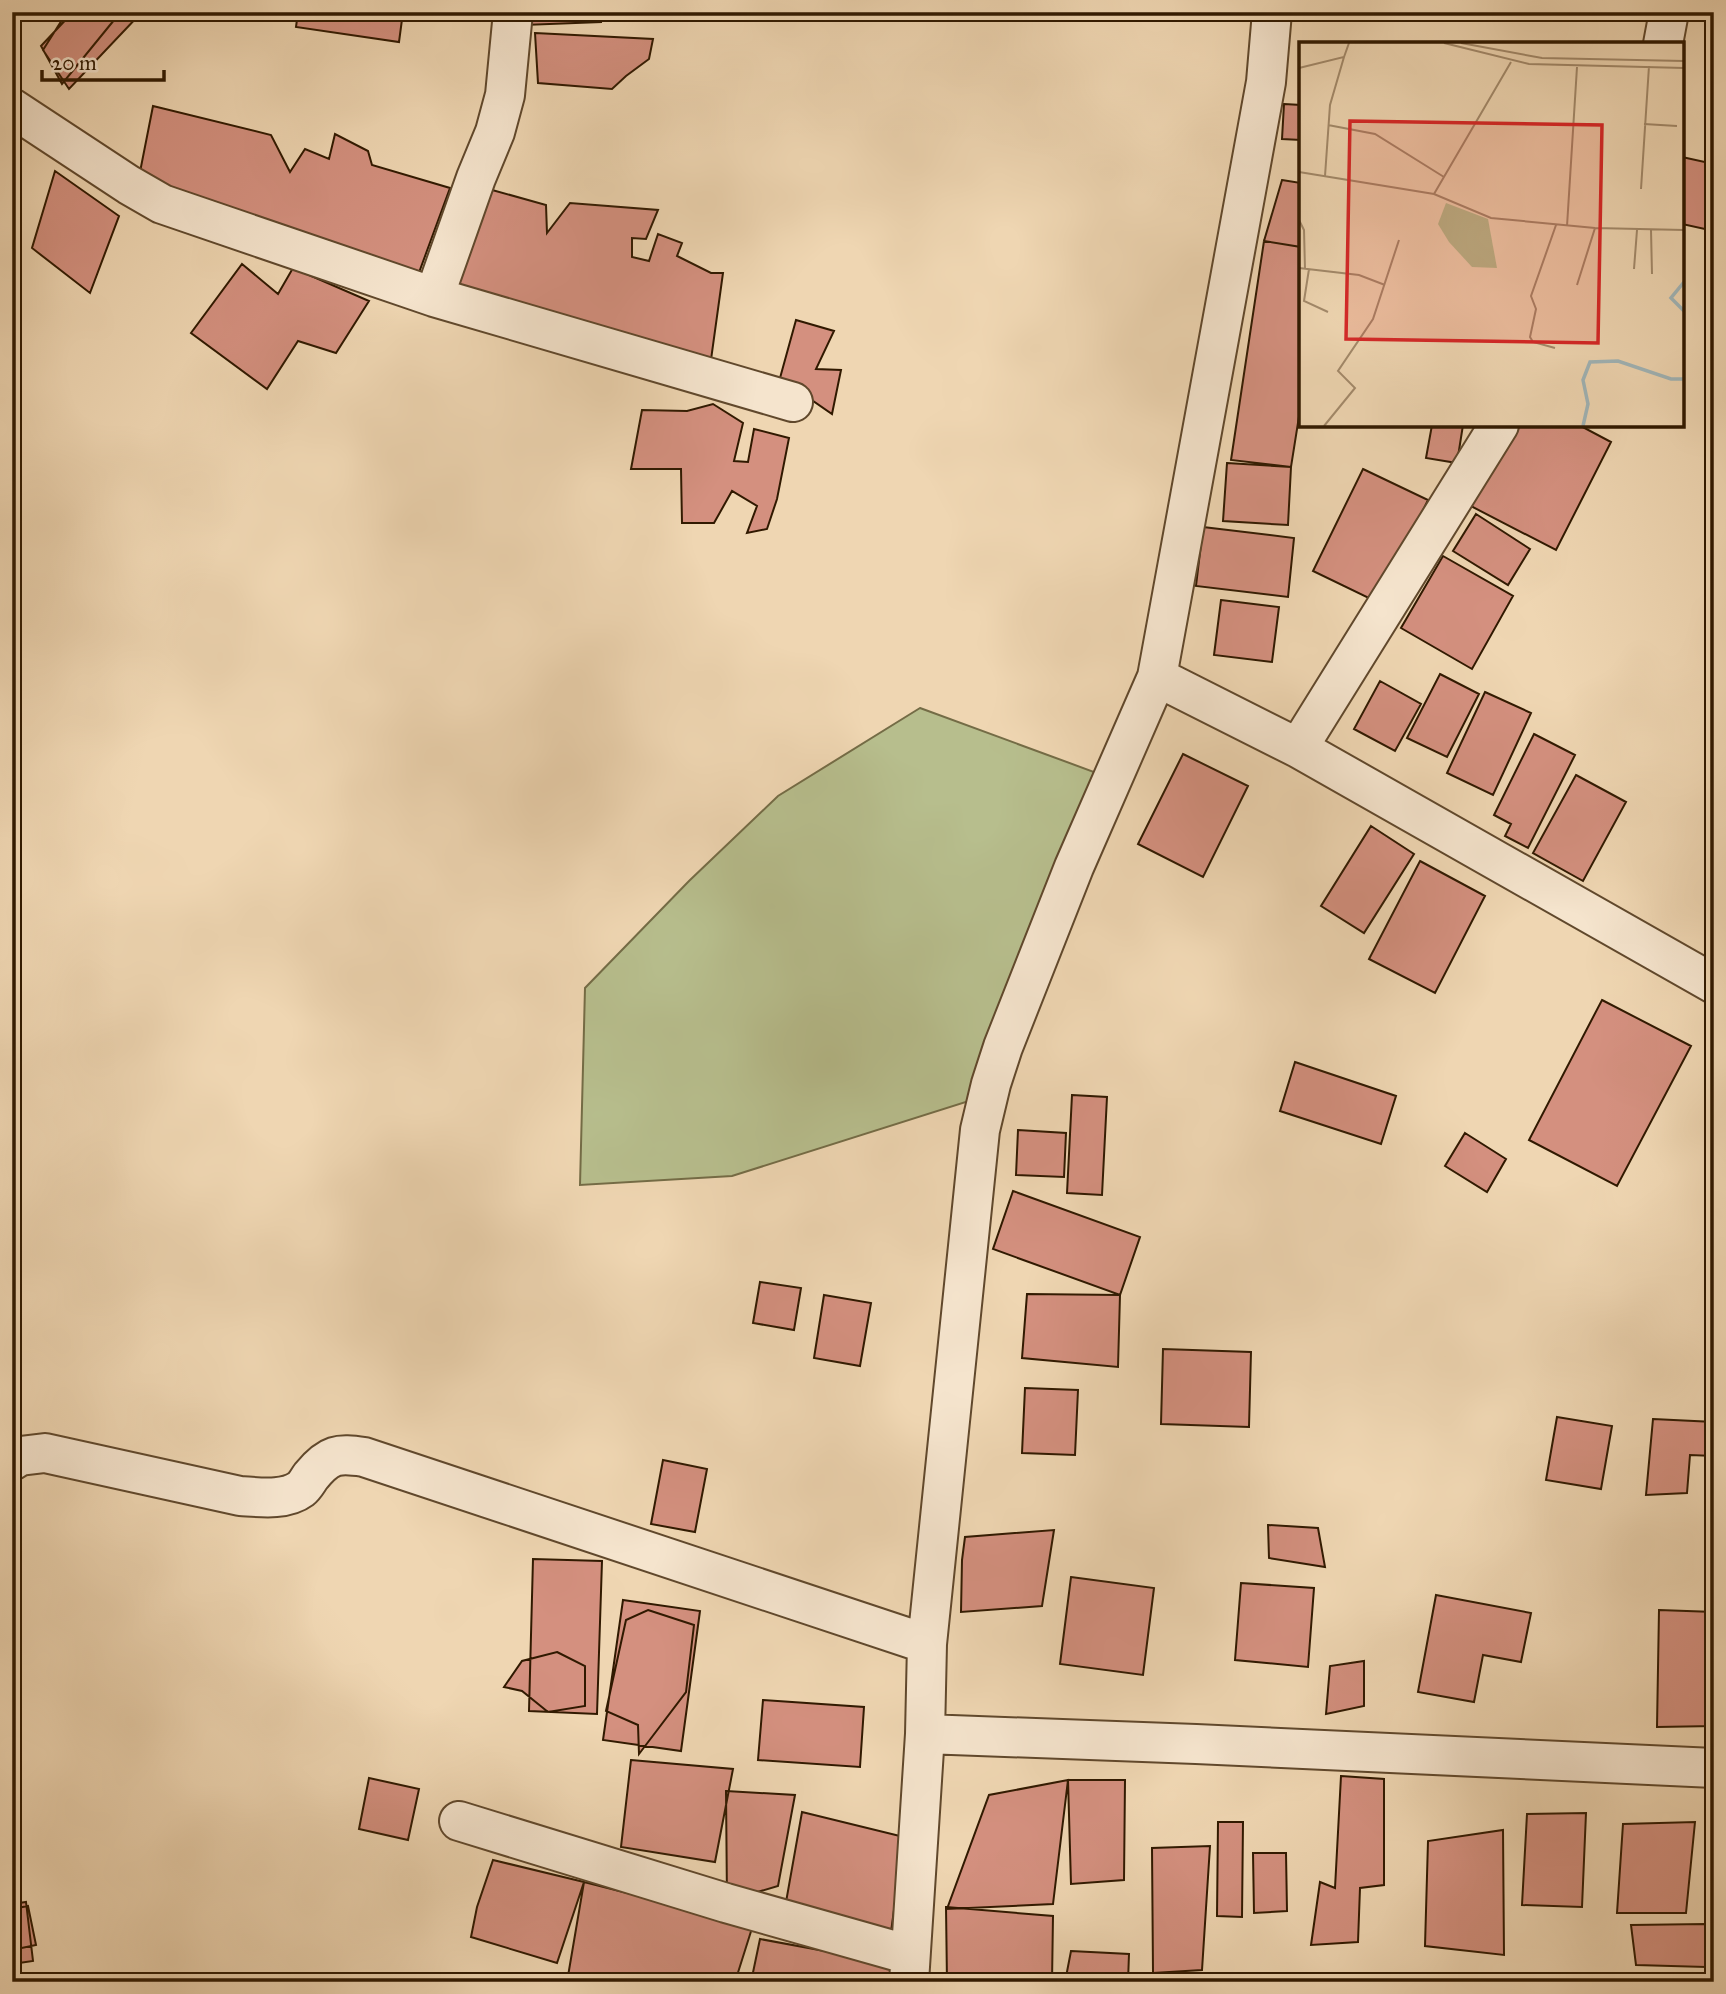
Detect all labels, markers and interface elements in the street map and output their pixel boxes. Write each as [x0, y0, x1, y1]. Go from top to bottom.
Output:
scale bar [42, 38, 164, 82]
inset map [1299, 42, 1684, 427]
text: 20 m [52, 50, 97, 76]

